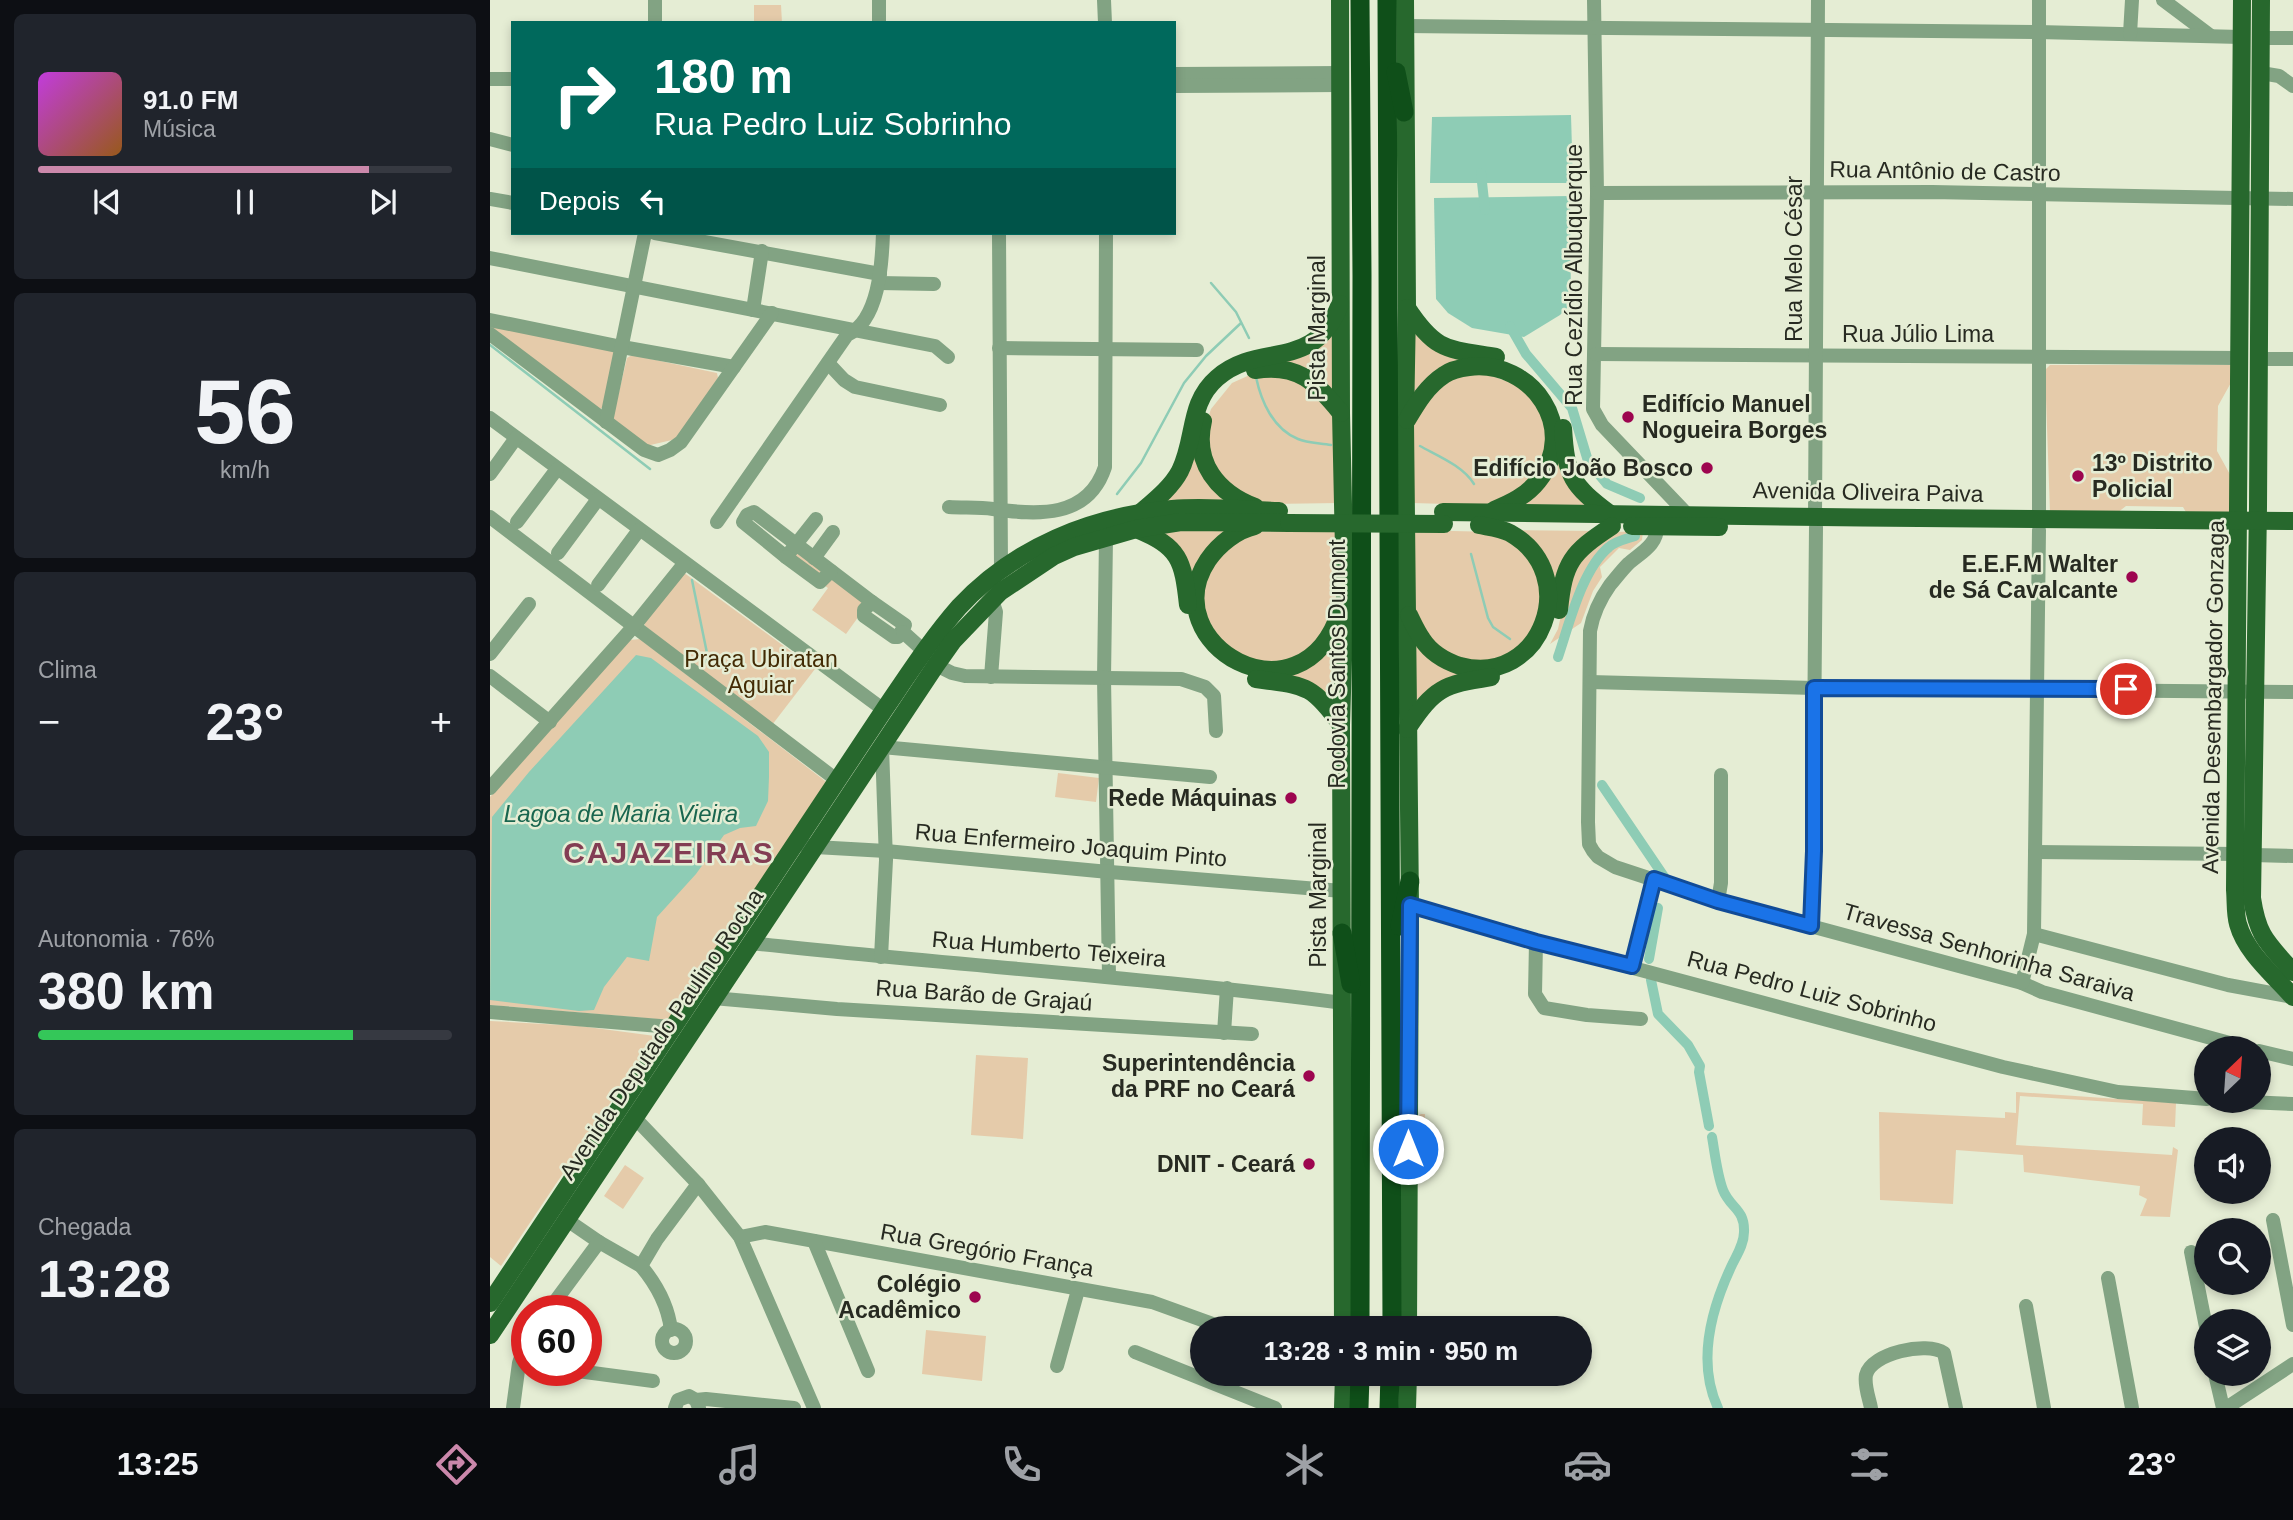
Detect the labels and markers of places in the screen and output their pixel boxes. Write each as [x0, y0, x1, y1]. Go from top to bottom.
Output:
place label: Edifício Manuel Nogueira Borges [1642, 391, 1827, 443]
marker: Edifício Manuel Nogueira Borges [1620, 409, 1636, 425]
place label: 13º Distrito Policial [2092, 450, 2213, 502]
place label: Edifício João Bosco [1473, 455, 1693, 481]
marker: Edifício João Bosco [1699, 460, 1715, 476]
marker: 13º Distrito Policial [2070, 468, 2086, 484]
place label: E.E.F.M Walter de Sá Cavalcante [1929, 551, 2118, 603]
marker: E.E.F.M Walter de Sá Cavalcante [2124, 569, 2140, 585]
pin [2096, 659, 2156, 719]
place label: Rede Máquinas [1108, 785, 1277, 811]
marker: Rede Máquinas [1283, 790, 1299, 806]
place label: Superintendência da PRF no Ceará [1102, 1050, 1295, 1102]
marker: Superintendência da PRF no Ceará [1301, 1068, 1317, 1084]
place label: DNIT - Ceará [1157, 1151, 1295, 1177]
marker: DNIT - Ceará [1301, 1156, 1317, 1172]
place label: Colégio Acadêmico [838, 1271, 961, 1323]
marker: Colégio Acadêmico [967, 1289, 983, 1305]

